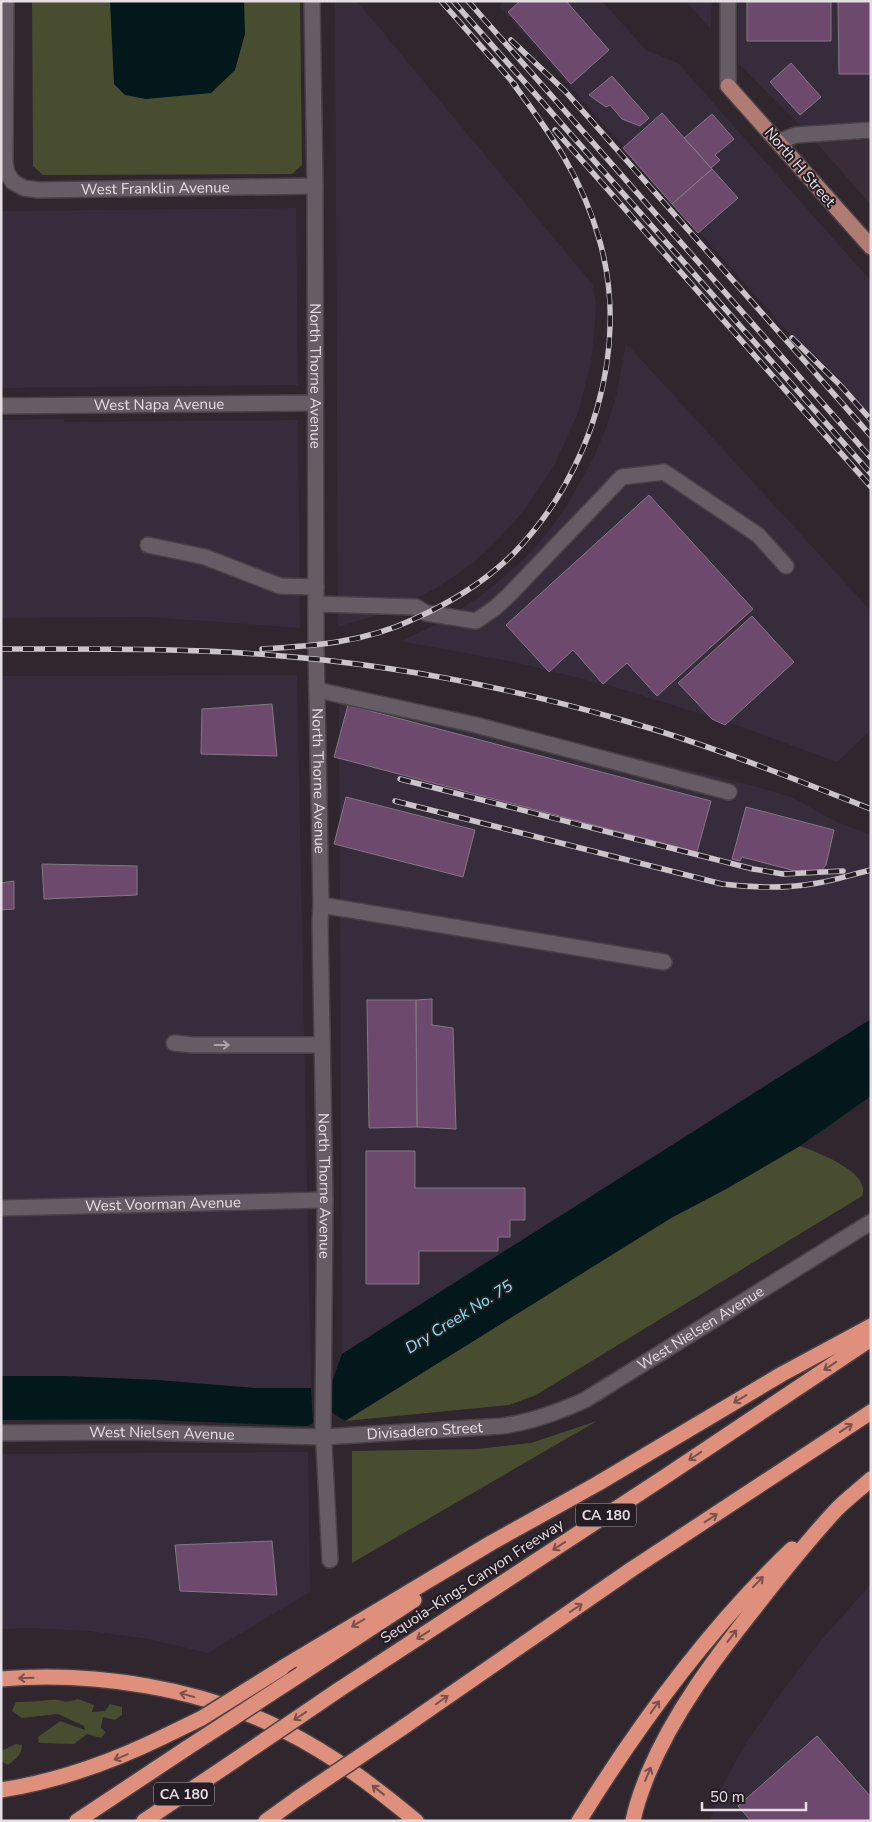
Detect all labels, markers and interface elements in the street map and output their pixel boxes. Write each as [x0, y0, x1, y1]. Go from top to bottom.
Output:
street label: North H Street [760, 123, 841, 211]
street label: West Franklin Avenue [81, 177, 230, 199]
street label: North Thorne Avenue [305, 303, 326, 449]
street label: West Napa Avenue [94, 394, 224, 415]
street label: North Thorne Avenue [307, 708, 330, 854]
one-way arrow [214, 1040, 230, 1050]
street label: North Thorne Avenue [313, 1113, 335, 1259]
street label: West Voorman Avenue [85, 1192, 241, 1216]
water label: Dry Creek No. 75 [401, 1275, 517, 1359]
street label: West Nielsen Avenue [634, 1281, 768, 1375]
one-way arrow [823, 1361, 837, 1371]
one-way arrow [734, 1395, 748, 1405]
street label: Divisadero Street [366, 1417, 484, 1444]
street label: West Nielsen Avenue [89, 1422, 235, 1445]
one-way arrow [839, 1423, 853, 1433]
one-way arrow [688, 1451, 702, 1461]
road number: CA 180 [576, 1504, 636, 1526]
one-way arrow [704, 1513, 718, 1523]
street label: Sequoia–Kings Canyon Freeway [377, 1514, 568, 1648]
one-way arrow [553, 1541, 567, 1551]
one-way arrow [752, 1576, 764, 1589]
one-way arrow [568, 1603, 582, 1613]
one-way arrow [352, 1618, 366, 1628]
one-way arrow [417, 1630, 431, 1640]
one-way arrow [727, 1630, 738, 1643]
one-way arrow [18, 1673, 34, 1682]
one-way arrow [179, 1690, 195, 1700]
one-way arrow [435, 1695, 449, 1705]
one-way arrow [650, 1700, 660, 1714]
one-way arrow [293, 1711, 307, 1721]
one-way arrow [114, 1753, 129, 1762]
one-way arrow [644, 1767, 653, 1782]
scale bar [702, 1780, 806, 1812]
road number: CA 180 [154, 1782, 214, 1806]
one-way arrow [372, 1784, 385, 1795]
text: 50 m [710, 1787, 745, 1807]

